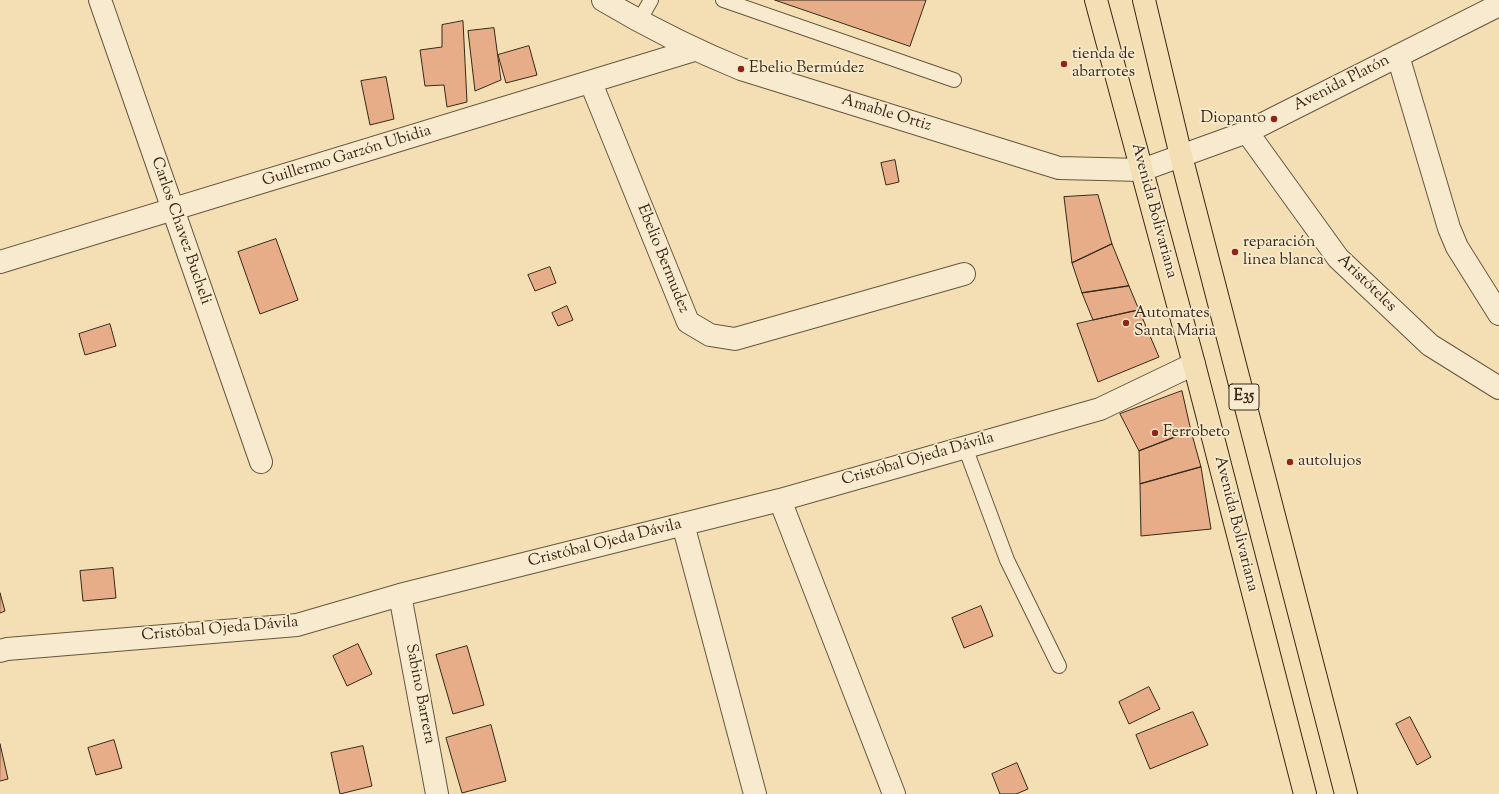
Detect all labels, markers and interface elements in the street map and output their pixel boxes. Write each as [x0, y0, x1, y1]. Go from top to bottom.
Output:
place label: tienda de abarrotes [1072, 45, 1135, 83]
street label: Avenida Platón [1291, 51, 1393, 117]
place label: Ebelio Bermúdez [749, 59, 864, 79]
marker: tienda de abarrotes [1059, 59, 1069, 69]
marker: Ebelio Bermúdez [736, 64, 746, 74]
street label: Amable Ortiz [839, 91, 933, 137]
place label: Diopanto [1200, 109, 1266, 129]
marker: Diopanto [1269, 114, 1279, 124]
street label: Guillermo Garzón Ubidia [260, 122, 434, 192]
street label: Avenida Bolivariana [1126, 141, 1180, 281]
street label: Carlos Chavez Bucheli [146, 155, 214, 307]
street label: Ebelio Bermudez [631, 202, 693, 316]
place label: reparación linea blanca [1243, 233, 1324, 271]
marker: reparación linea blanca [1230, 247, 1240, 257]
street label: Aristóteles [1333, 251, 1399, 317]
place label: Automates Santa Maria [1134, 304, 1216, 342]
marker: Automates Santa Maria [1121, 318, 1131, 328]
road number: E35 [1229, 384, 1259, 410]
place label: Ferrobeto [1163, 423, 1230, 443]
marker: Ferrobeto [1150, 428, 1160, 438]
street label: Cristóbal Ojeda Dávila [840, 429, 996, 491]
place label: autolujos [1298, 452, 1362, 472]
street label: Avenida Bolivariana [1209, 454, 1261, 594]
marker: autolujos [1285, 457, 1295, 467]
street label: Cristóbal Ojeda Dávila [526, 516, 684, 572]
street label: Cristóbal Ojeda Dávila [141, 614, 299, 646]
street label: Sabino Barrera [400, 642, 438, 746]

